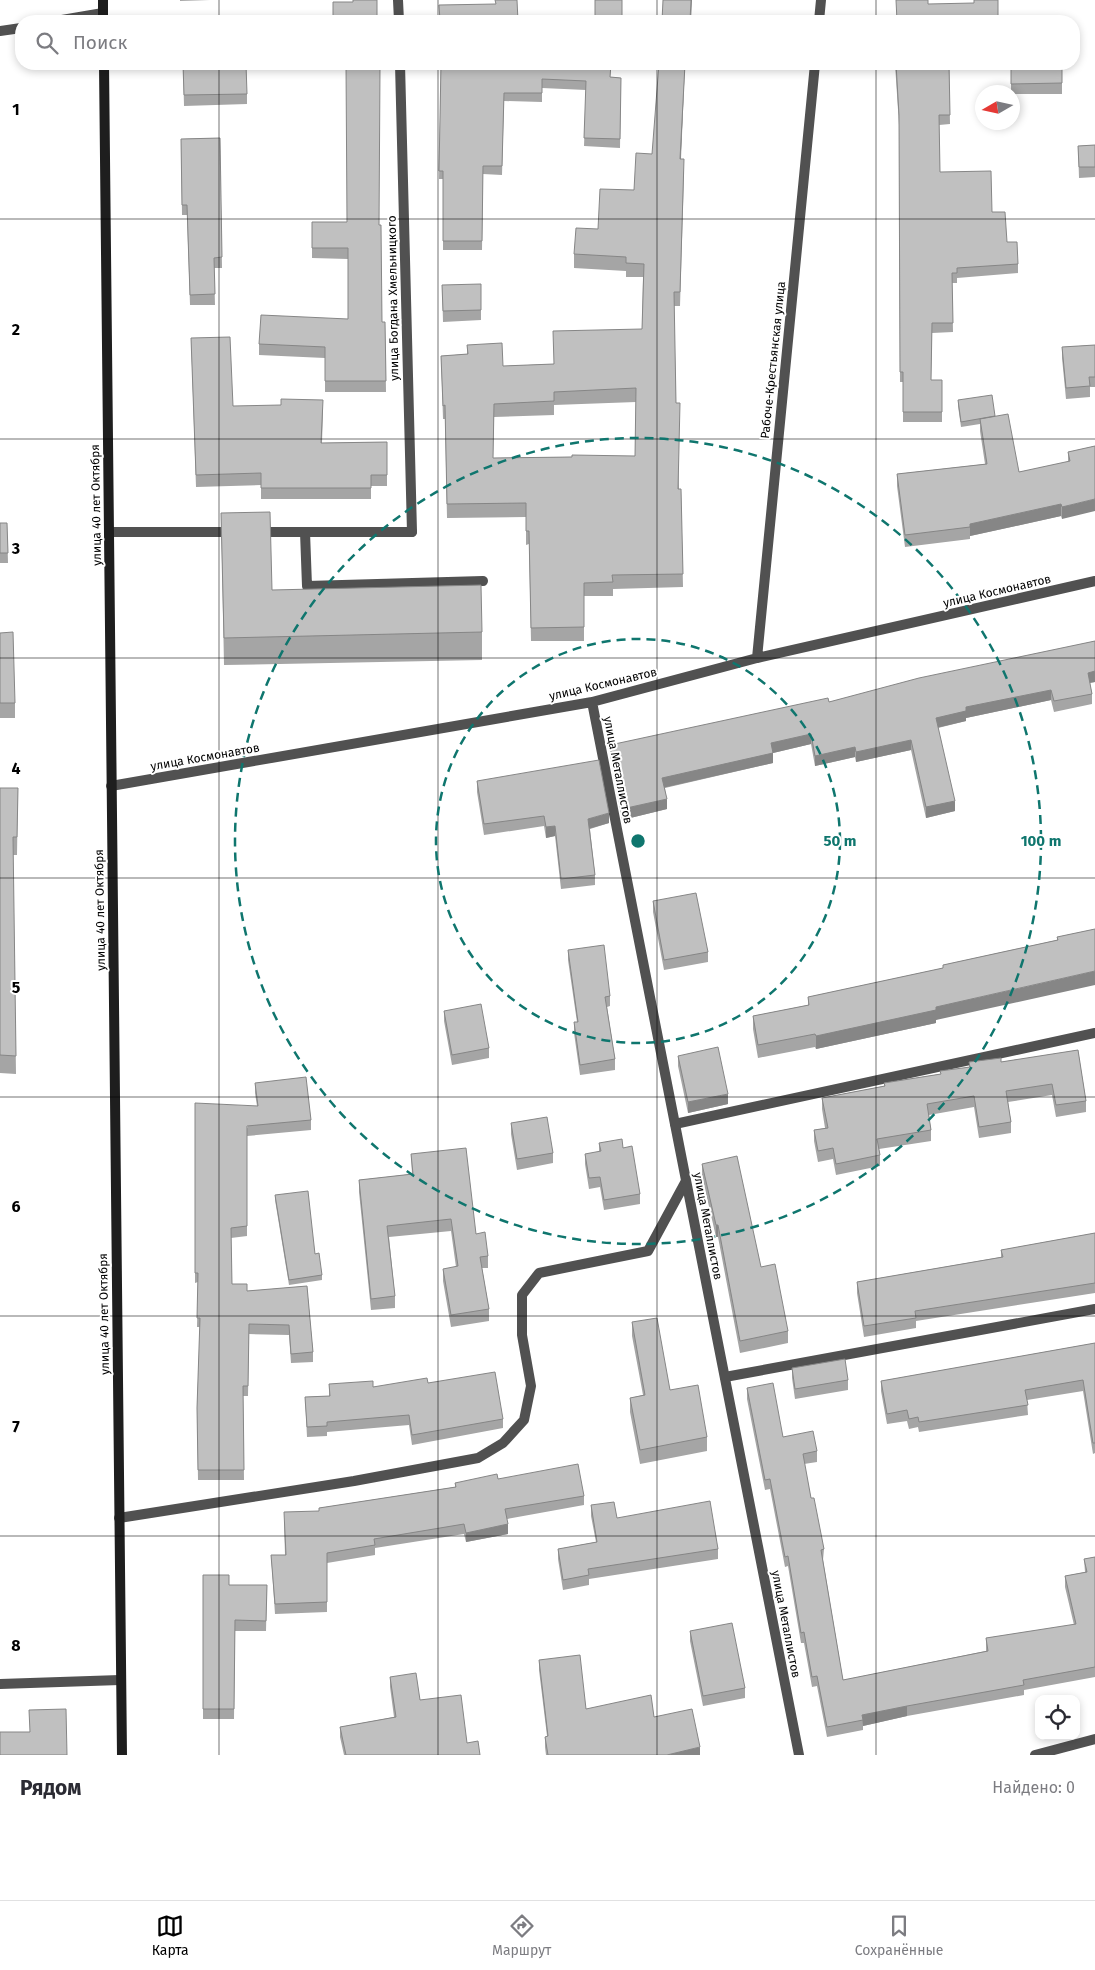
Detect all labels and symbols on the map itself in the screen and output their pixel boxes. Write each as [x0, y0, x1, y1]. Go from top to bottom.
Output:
north arrow [975, 85, 1020, 130]
text: 1 [12, 100, 20, 119]
street label: улица Богдана Хмельницкого [385, 215, 401, 381]
street label: Рабоче-Крестьянская улица [758, 281, 788, 439]
text: 2 [12, 320, 20, 339]
street label: улица 40 лет Октября [88, 444, 104, 566]
text: 3 [11, 539, 20, 558]
street label: улица Космонавтов [942, 572, 1053, 610]
street label: улица Космонавтов [548, 665, 659, 703]
street label: улица Металлистов [601, 715, 635, 825]
street label: улица Космонавтов [149, 740, 261, 773]
text: 4 [11, 759, 21, 778]
centre of rings [629, 832, 647, 850]
text: 50 m [823, 832, 857, 850]
text: 100 m [1021, 832, 1061, 850]
street label: улица 40 лет Октября [92, 849, 108, 971]
text: 5 [12, 978, 21, 997]
street label: улица Металлистов [691, 1171, 725, 1281]
text: 6 [11, 1197, 21, 1216]
street label: улица 40 лет Октября [96, 1253, 112, 1375]
text: 7 [12, 1417, 20, 1436]
street label: улица Металлистов [769, 1569, 803, 1679]
text: 8 [11, 1636, 21, 1655]

